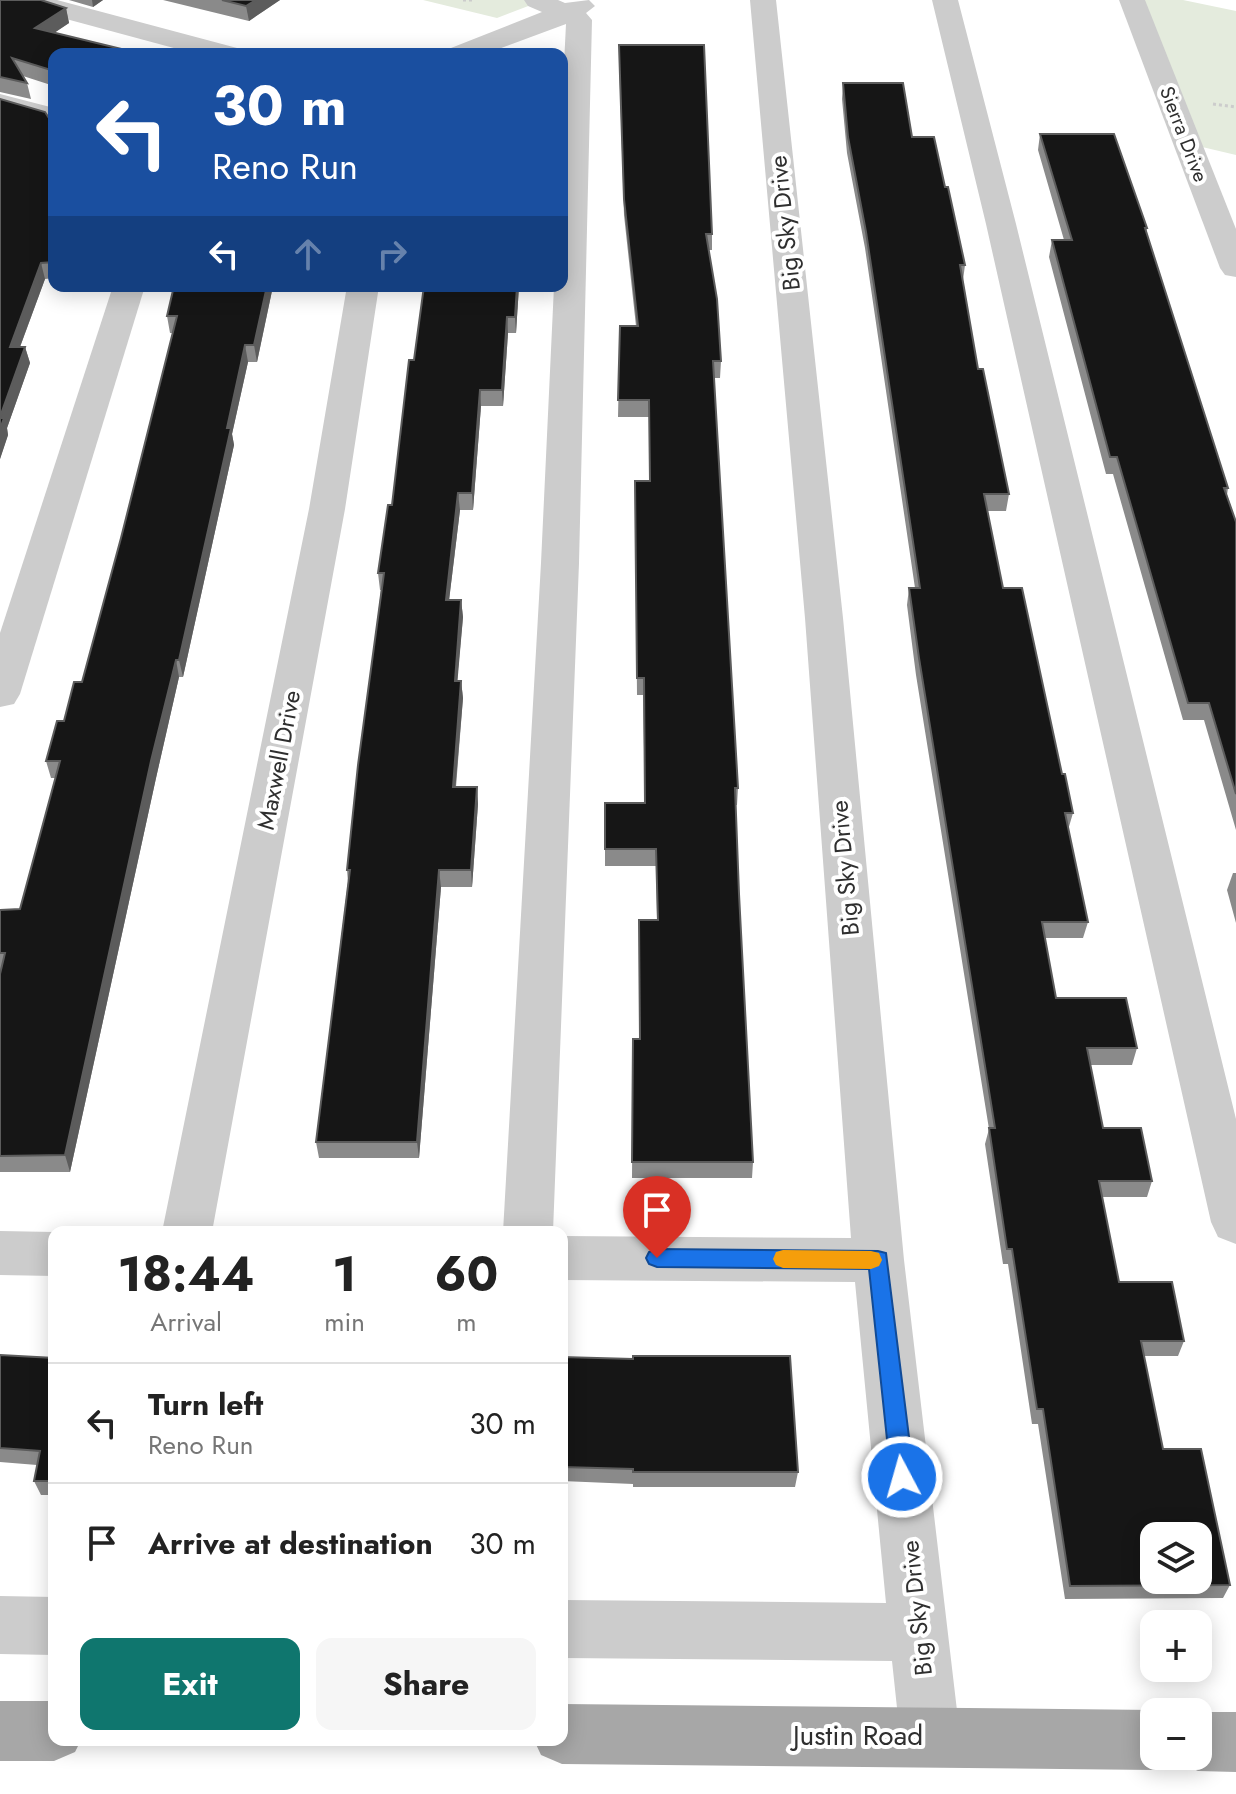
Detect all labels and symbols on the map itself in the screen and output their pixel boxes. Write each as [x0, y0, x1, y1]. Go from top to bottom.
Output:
street label: Sierra Drive [1152, 82, 1215, 186]
street label: Big Sky Drive [760, 154, 809, 292]
street label: Maxwell Drive [248, 687, 309, 833]
street label: Big Sky Drive [821, 799, 868, 937]
pin [623, 1176, 691, 1258]
position arrow [860, 1435, 944, 1519]
street label: Big Sky Drive [892, 1539, 941, 1677]
street label: Justin Road [789, 1715, 923, 1756]

